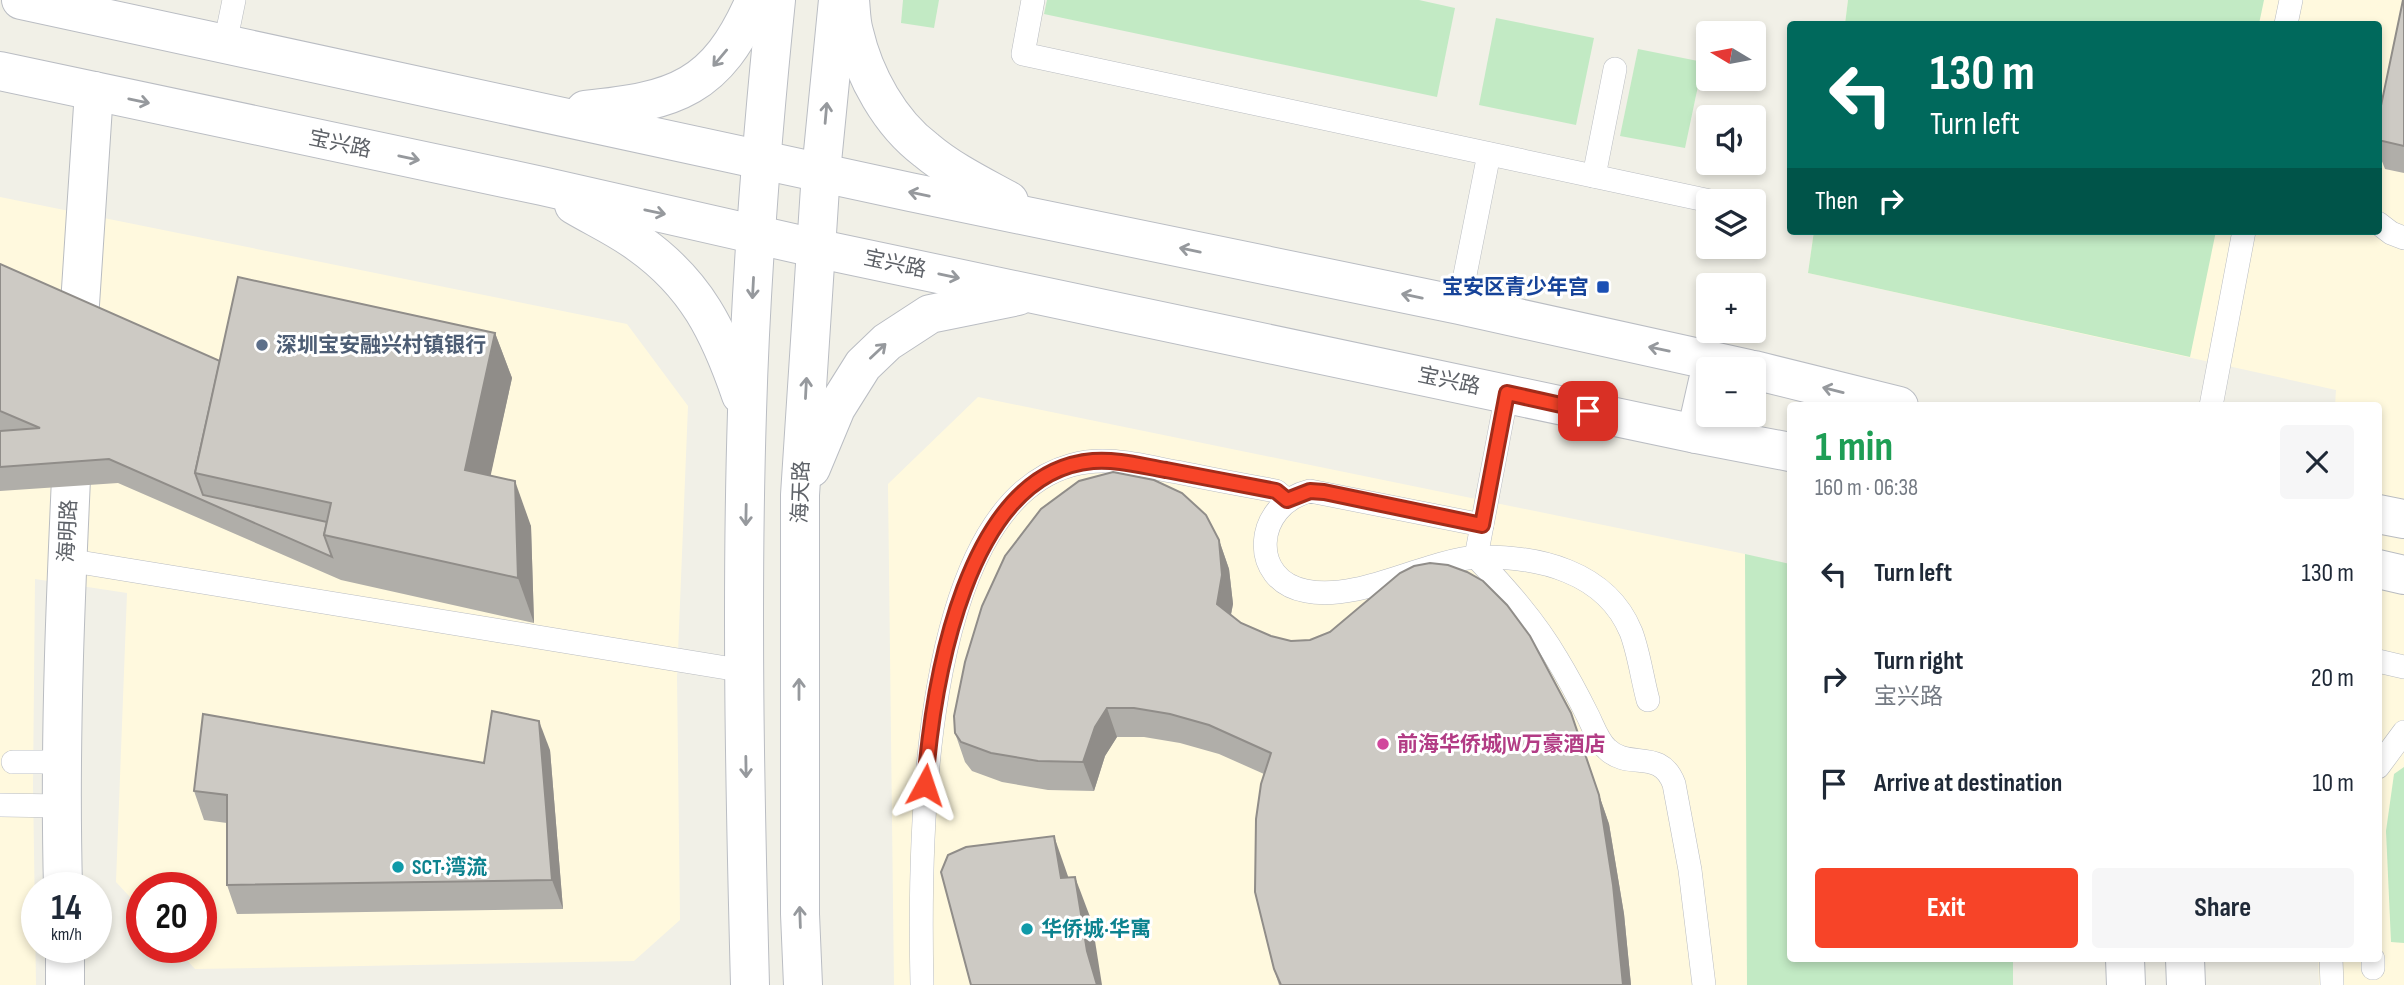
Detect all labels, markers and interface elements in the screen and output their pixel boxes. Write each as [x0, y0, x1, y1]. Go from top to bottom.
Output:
north arrow [1696, 21, 1766, 91]
map controls [1696, 21, 1766, 427]
text: 130 m [1930, 45, 2035, 104]
one-way arrow [713, 49, 728, 67]
icon: left [1815, 49, 1906, 140]
one-way arrow [127, 95, 149, 108]
one-way arrow [820, 102, 833, 125]
button: sound [1696, 105, 1766, 175]
text: Turn left [1930, 105, 2020, 144]
street label: 宝兴路 [307, 125, 373, 163]
one-way arrow [397, 152, 420, 166]
icon: right [1872, 182, 1910, 220]
text: Then [1815, 186, 1858, 217]
one-way arrow [908, 187, 931, 201]
button: layers [1696, 189, 1766, 259]
one-way arrow [643, 205, 666, 219]
one-way arrow [1179, 243, 1202, 256]
street label: 宝兴路 [862, 245, 928, 283]
one-way arrow [937, 269, 960, 283]
button: + [1696, 273, 1766, 343]
place label: 宝安区青少年宫 [1442, 275, 1589, 300]
one-way arrow [746, 276, 759, 299]
marker: 宝安区青少年宫 [1595, 279, 1611, 295]
one-way arrow [1401, 288, 1424, 302]
place label: 深圳宝安融兴村镇银行 [276, 333, 486, 358]
marker: 深圳宝安融兴村镇银行 [254, 337, 270, 353]
one-way arrow [1648, 341, 1671, 355]
one-way arrow [869, 342, 886, 359]
button: − [1696, 357, 1766, 427]
street label: 宝兴路 [1416, 362, 1482, 400]
one-way arrow [800, 378, 813, 400]
pin [1558, 381, 1618, 441]
one-way arrow [1822, 383, 1845, 396]
icon: arrive [1569, 392, 1607, 430]
text: 1 min [1815, 422, 1893, 473]
button: close [2280, 425, 2354, 499]
street label: 海天路 [787, 460, 815, 524]
text: 160 m · 06:38 [1815, 474, 1918, 502]
street label: 海明路 [54, 499, 82, 563]
one-way arrow [739, 503, 753, 526]
icon: left [1815, 555, 1853, 593]
text: Turn left [1874, 558, 1952, 589]
text: 130 m [2302, 558, 2354, 589]
text: Turn right [1874, 646, 1963, 677]
icon: right [1815, 660, 1853, 698]
text: 20 m [2311, 663, 2354, 694]
one-way arrow [792, 678, 806, 701]
text: 宝兴路 [1874, 683, 1943, 711]
place label: 前海华侨城JW万豪酒店 [1397, 732, 1605, 757]
marker: 前海华侨城JW万豪酒店 [1375, 736, 1391, 752]
position arrow [888, 748, 962, 822]
one-way arrow [739, 755, 752, 778]
icon: arrive [1815, 765, 1853, 803]
text: Arrive at destination [1874, 768, 2062, 799]
text: 10 m [2312, 768, 2354, 799]
place label: SCT·湾流 [412, 855, 487, 880]
marker: SCT·湾流 [390, 859, 406, 875]
button: Exit [1815, 868, 2078, 948]
button: Share [2092, 868, 2354, 948]
speed limit sign: 20 [126, 872, 217, 963]
text: 14 [51, 887, 82, 930]
one-way arrow [793, 906, 807, 929]
place label: 华侨城·华寓 [1041, 917, 1151, 942]
marker: 华侨城·华寓 [1019, 921, 1035, 937]
text: km/h [51, 924, 82, 945]

